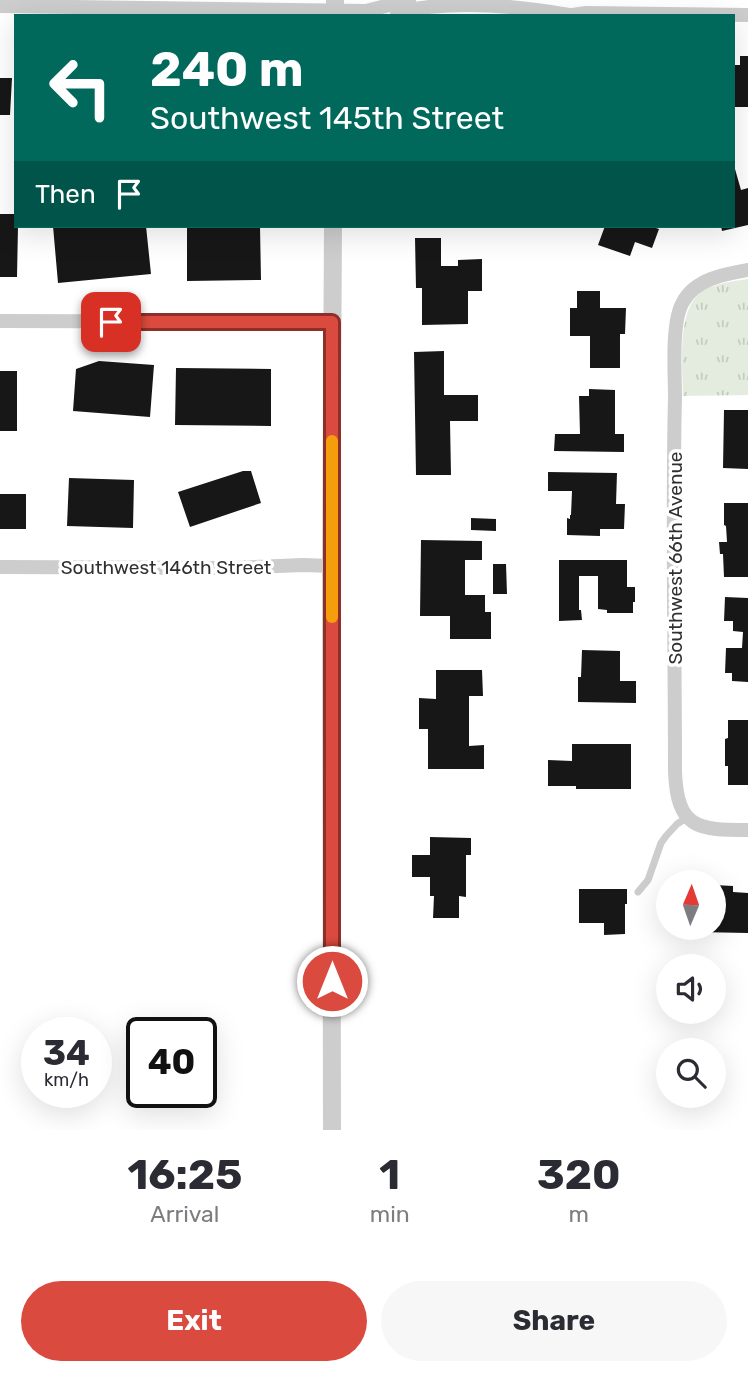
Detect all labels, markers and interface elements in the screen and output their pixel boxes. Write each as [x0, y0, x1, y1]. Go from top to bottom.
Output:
text: 240 m [150, 40, 304, 98]
icon: left [35, 42, 126, 133]
text: Southwest 145th Street [150, 99, 504, 137]
icon: arrive [110, 175, 148, 213]
text: Then [35, 179, 96, 210]
pin [81, 292, 141, 352]
icon: arrive [92, 303, 130, 341]
street label: Southwest 66th Avenue [664, 451, 687, 665]
street label: Southwest 146th Street [61, 556, 272, 579]
north arrow [656, 870, 726, 940]
map controls [656, 870, 726, 1108]
position arrow [295, 944, 369, 1018]
button: sound [656, 954, 726, 1024]
speed limit sign: 40 [126, 1017, 217, 1108]
text: 34 [43, 1032, 90, 1074]
button: search [656, 1038, 726, 1108]
text: km/h [44, 1069, 89, 1091]
text: 16:25 [127, 1150, 242, 1200]
text: 1 [379, 1150, 400, 1200]
text: 320 [537, 1150, 621, 1200]
text: Arrival [150, 1200, 219, 1228]
text: min [370, 1200, 410, 1228]
text: m [569, 1200, 589, 1228]
button: Exit [21, 1281, 367, 1361]
button: Share [381, 1281, 727, 1361]

